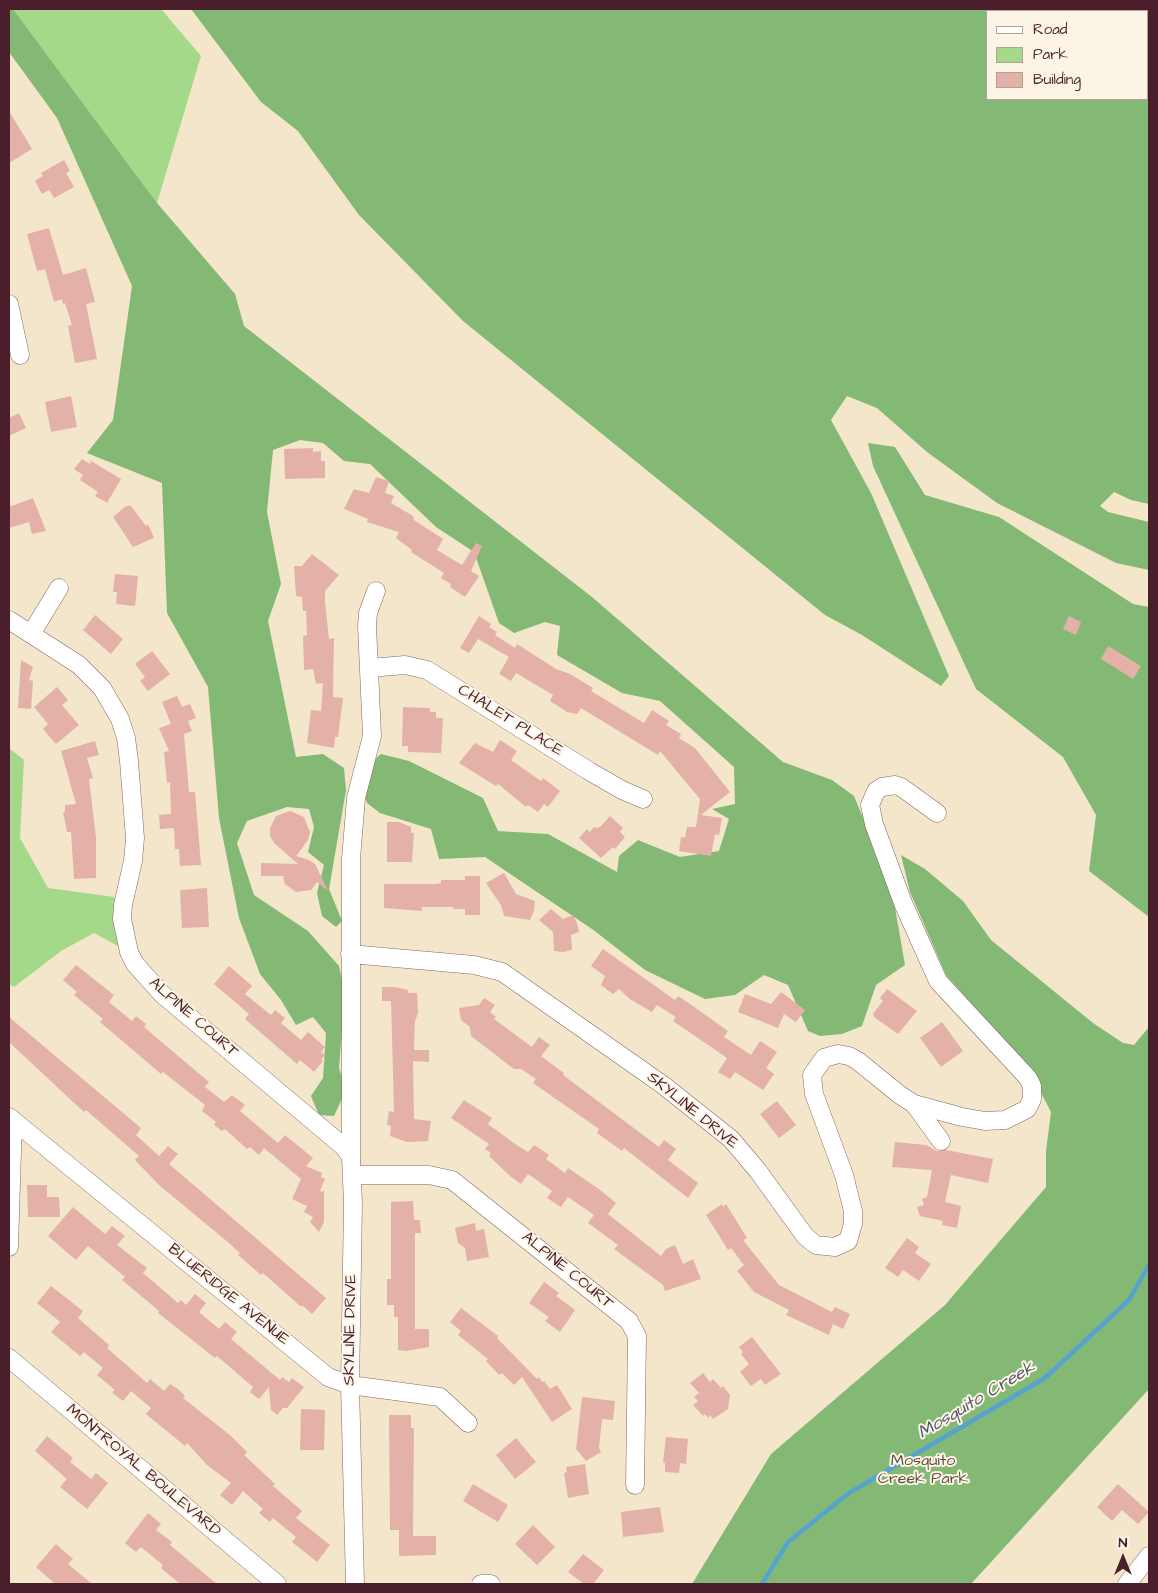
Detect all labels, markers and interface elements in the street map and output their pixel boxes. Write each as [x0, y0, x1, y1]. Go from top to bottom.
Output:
legend [986, 10, 1148, 100]
text: Road [1033, 19, 1067, 40]
text: Park [1033, 44, 1068, 65]
text: Building [1033, 69, 1081, 90]
street label: CHALET PLACE [454, 681, 566, 761]
street label: ALPINE COURT [144, 974, 242, 1062]
street label: SKYLINE DRIVE [643, 1068, 741, 1154]
street label: ALPINE COURT [517, 1228, 617, 1314]
street label: BLUERIDGE AVENUE [164, 1240, 292, 1350]
street label: SKYLINE DRIVE [340, 1274, 362, 1386]
water label: Mosquito Creek [914, 1357, 1040, 1445]
street label: MONTROYAL BOULEVARD [62, 1401, 224, 1541]
park label: Mosquito Creek Park [878, 1452, 968, 1490]
north arrow [1098, 1533, 1148, 1583]
text: N [1119, 1533, 1127, 1553]

